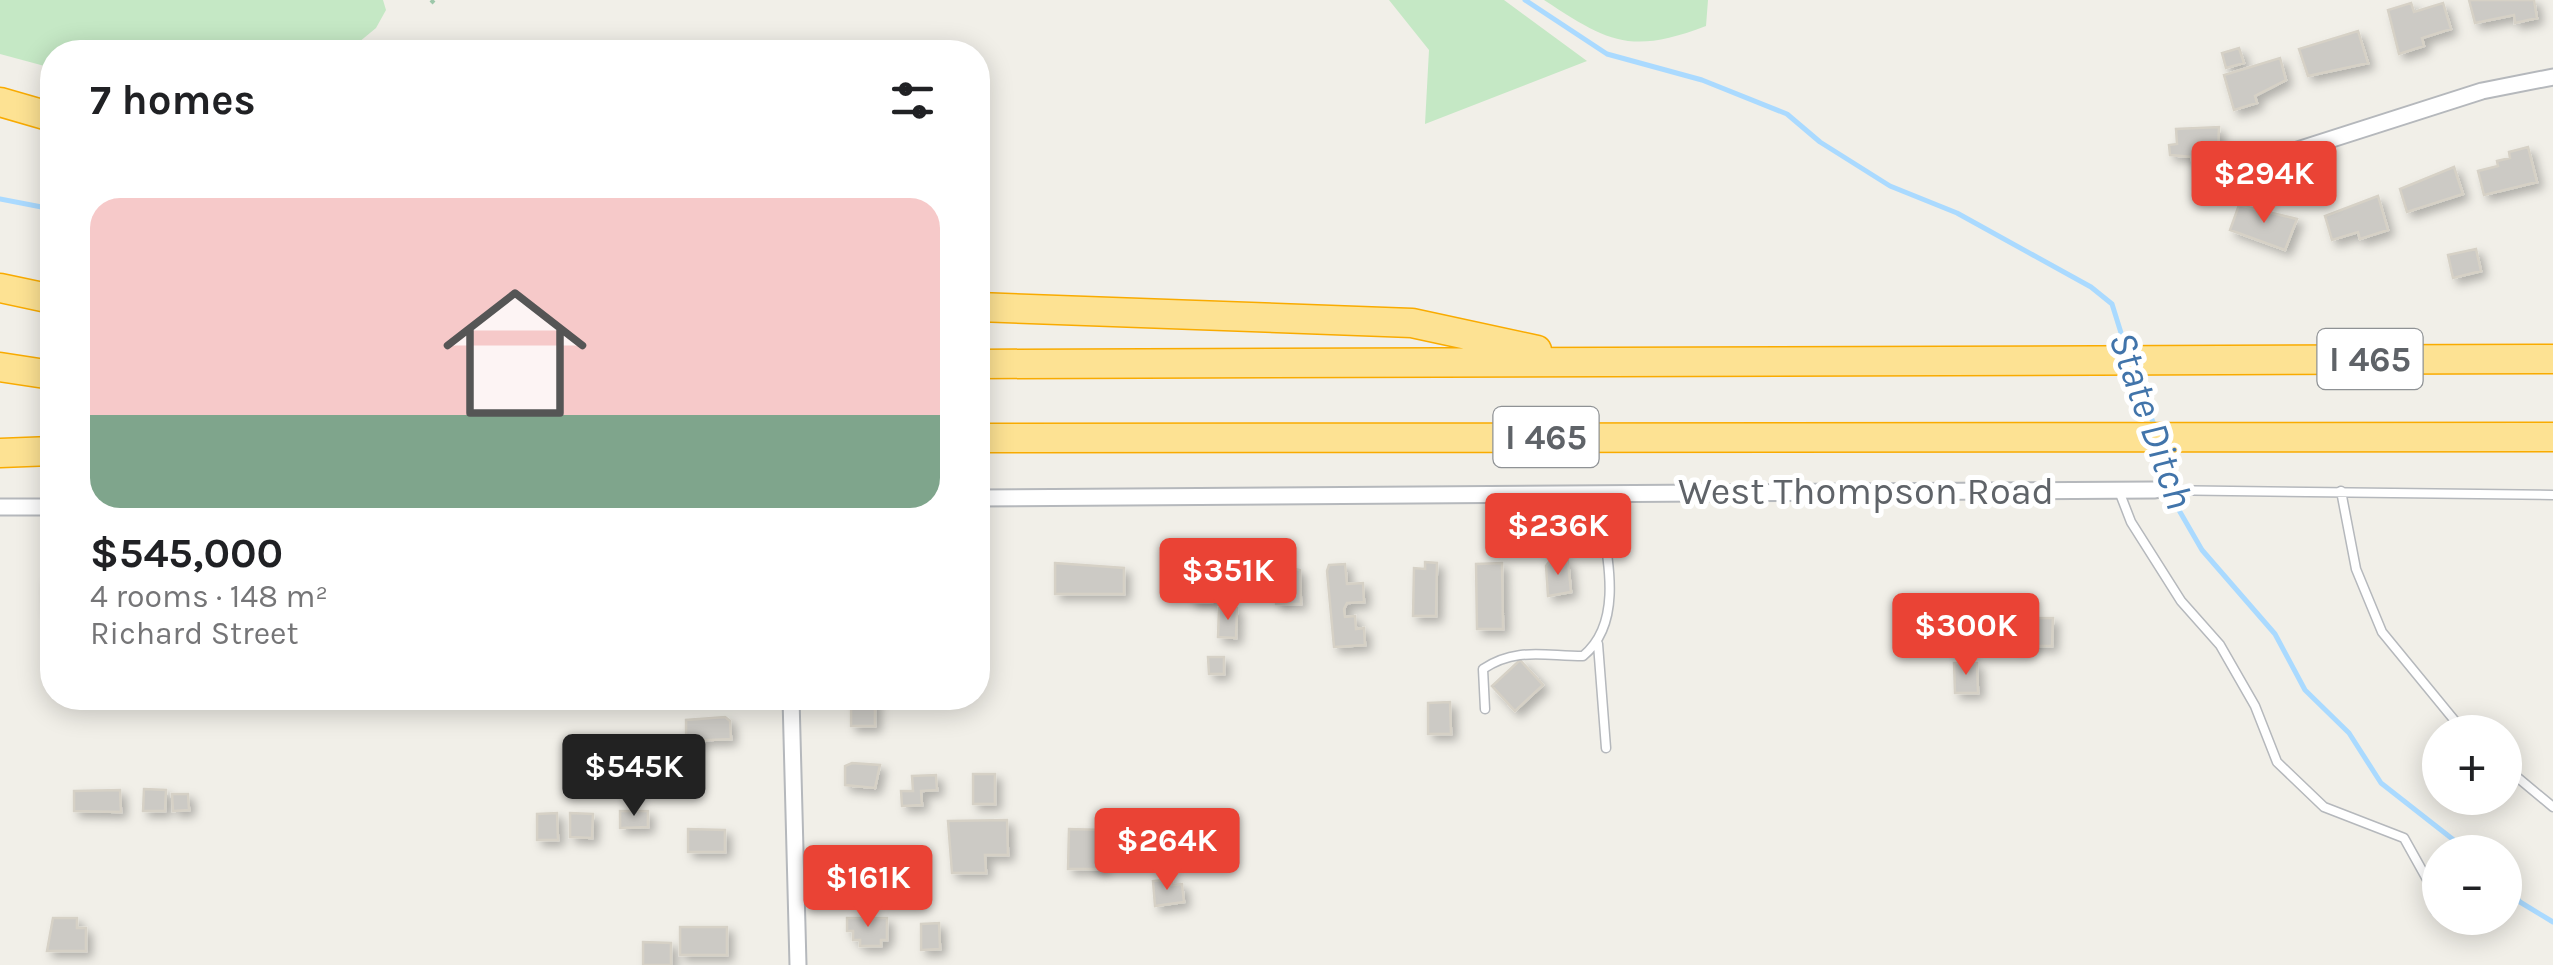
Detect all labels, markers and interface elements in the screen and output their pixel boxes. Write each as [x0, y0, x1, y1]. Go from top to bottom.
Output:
icon: filters [885, 73, 940, 128]
text: 7 homes [90, 75, 256, 125]
pin: $294K [2194, 141, 2334, 226]
text: $294K [2214, 155, 2314, 192]
icon: home [425, 263, 605, 443]
water label: State Ditch [2099, 325, 2204, 515]
road number: I 465 [2318, 329, 2422, 389]
road number: I 465 [1494, 407, 1598, 467]
street label: West Thompson Road [1678, 469, 2054, 514]
pin: $236K [1488, 493, 1628, 578]
text: $236K [1507, 507, 1609, 544]
text: $545,000 [90, 528, 283, 578]
pin: $351K [1158, 538, 1298, 623]
text: $351K [1182, 552, 1274, 589]
text: 4 rooms · 148 m² [90, 578, 328, 615]
pin: $300K [1896, 593, 2036, 678]
text: $300K [1914, 607, 2018, 644]
text: Richard Street [90, 615, 299, 652]
map controls [2422, 715, 2522, 935]
button: + [2422, 715, 2522, 815]
pin: $545K [564, 734, 704, 819]
text: $545K [584, 748, 684, 785]
pin: $264K [1097, 808, 1237, 893]
text: $264K [1117, 822, 1217, 859]
button: − [2422, 835, 2522, 935]
pin: $161K [798, 845, 938, 930]
text: $161K [825, 859, 911, 896]

